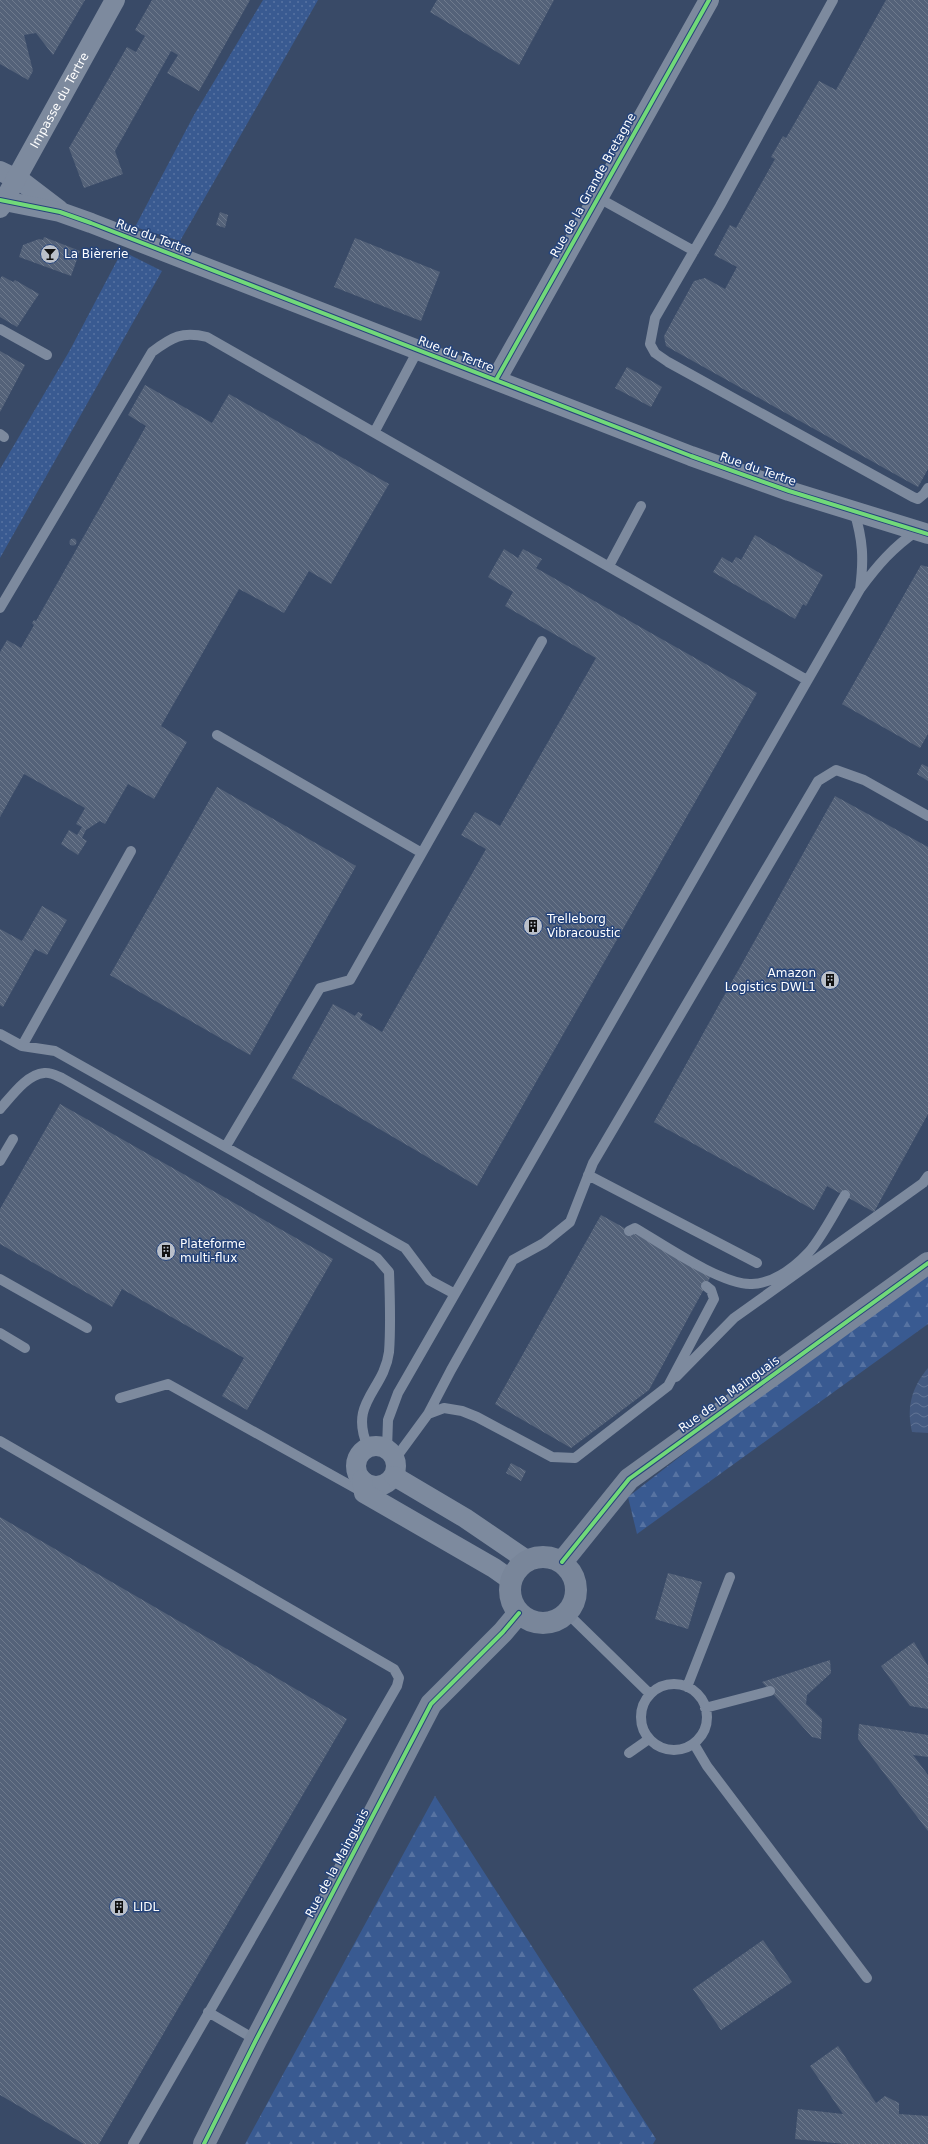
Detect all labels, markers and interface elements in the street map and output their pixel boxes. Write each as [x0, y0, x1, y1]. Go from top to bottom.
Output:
street label: Impasse du Tertre [27, 50, 92, 151]
street label: Rue de la Grande Bretagne [547, 110, 639, 260]
street label: Rue du Tertre [114, 216, 194, 258]
bar icon: La Bièrerie [39, 243, 61, 265]
place label: La Bièrerie [64, 247, 129, 261]
street label: Rue du Tertre [416, 333, 496, 375]
street label: Rue du Tertre [718, 449, 798, 489]
place label: Trelleborg Vibracoustic [546, 912, 621, 940]
building icon: Trelleborg Vibracoustic [522, 915, 544, 937]
place label: Amazon Logistics DWL1 [725, 966, 816, 994]
building icon: Amazon Logistics DWL1 [819, 969, 841, 991]
place label: Plateforme multi-flux [180, 1237, 245, 1265]
building icon: Plateforme multi-flux [155, 1240, 177, 1262]
street label: Rue de la Mainguais [676, 1353, 782, 1435]
street label: Rue de la Mainguais [302, 1806, 372, 1920]
building icon: LIDL [108, 1896, 130, 1918]
place label: LIDL [133, 1900, 159, 1914]

